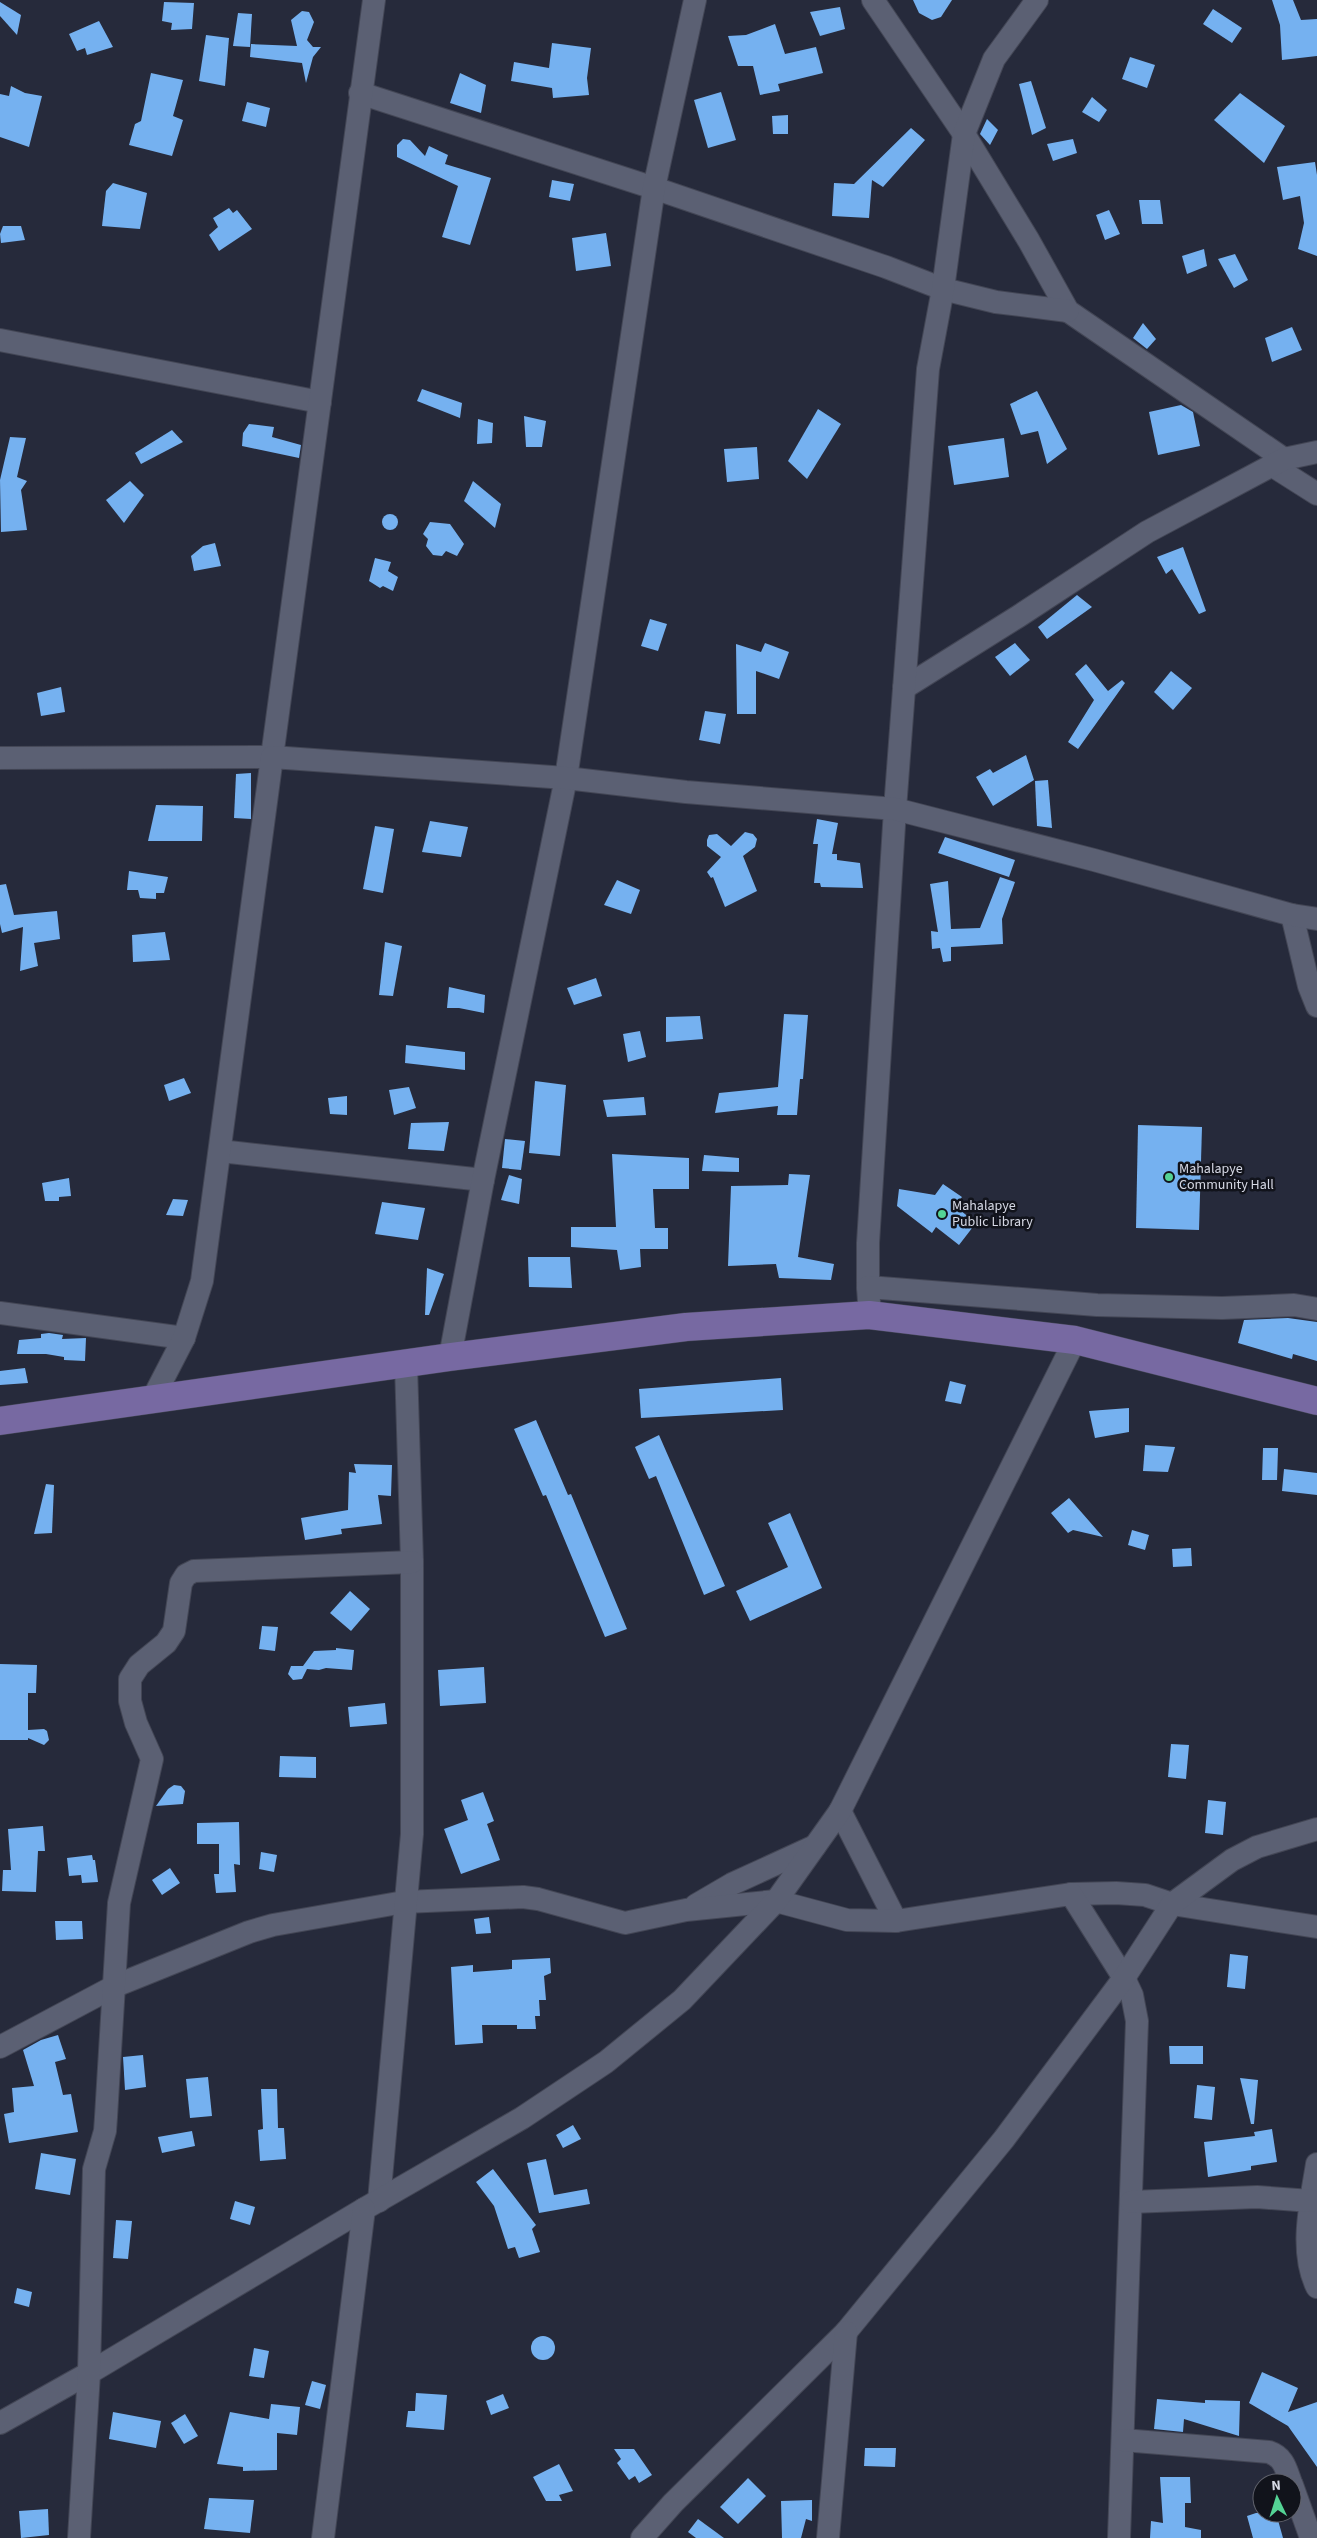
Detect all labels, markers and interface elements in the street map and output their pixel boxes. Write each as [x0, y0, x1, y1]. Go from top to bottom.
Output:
place label: Mahalapye Community Hall [1179, 1159, 1274, 1195]
marker: Mahalapye Community Hall [1163, 1171, 1175, 1183]
place label: Mahalapye Public Library [952, 1196, 1033, 1232]
marker: Mahalapye Public Library [936, 1208, 948, 1220]
north arrow [1252, 2473, 1302, 2523]
text: N [1271, 2476, 1282, 2496]

